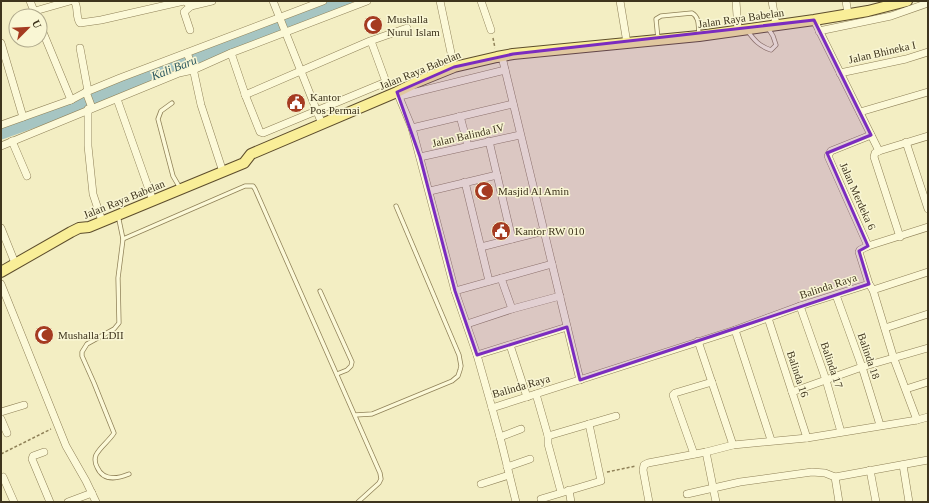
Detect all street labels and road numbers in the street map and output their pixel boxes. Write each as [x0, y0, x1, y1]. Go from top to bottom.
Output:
street label: Jalan Raya Babelan [697, 6, 785, 30]
street label: Jalan Bhineka I [847, 38, 917, 66]
street label: Jalan Raya Babelan [378, 48, 463, 92]
street label: Jalan Balinda IV [431, 121, 505, 149]
street label: Jalan Merdeka 6 [838, 160, 878, 232]
street label: Jalan Raya Babelan [82, 177, 167, 221]
street label: Balinda Raya [798, 271, 858, 301]
street label: Balinda 18 [856, 331, 883, 381]
street label: Balinda 17 [819, 340, 846, 390]
street label: Balinda 16 [785, 349, 811, 399]
street label: Balinda Raya [491, 372, 551, 400]

